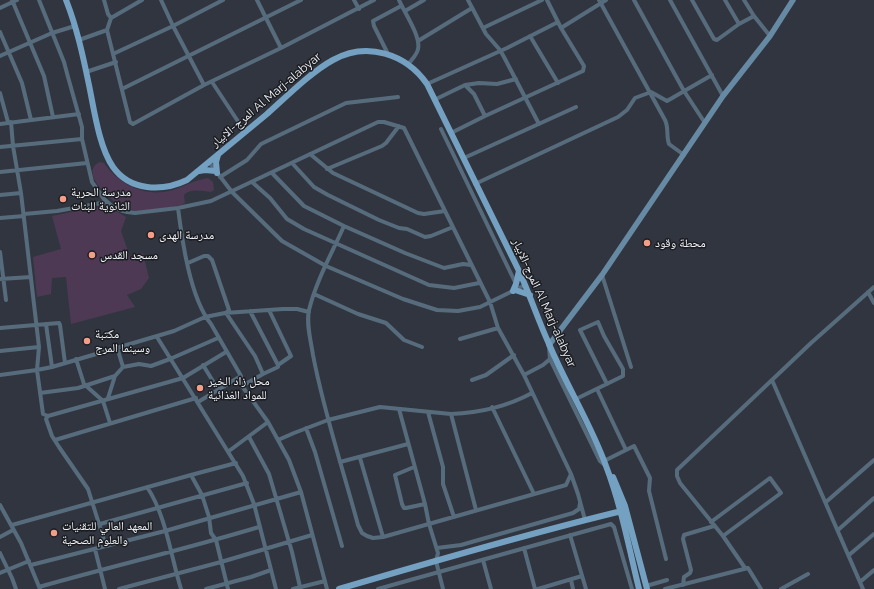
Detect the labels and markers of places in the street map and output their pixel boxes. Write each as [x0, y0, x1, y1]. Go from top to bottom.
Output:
place label: مدرسة الحرية الثانوية للبنات [71, 185, 131, 213]
marker: مدرسة الحرية الثانوية للبنات [58, 194, 68, 204]
place label: مدرسة الهدى [159, 228, 214, 242]
marker: مدرسة الهدى [146, 230, 156, 240]
place label: محطة وقود [655, 236, 706, 250]
marker: محطة وقود [642, 238, 652, 248]
place label: مسجد القدس [100, 248, 158, 262]
marker: مسجد القدس [87, 250, 97, 260]
place label: مكتبة وسينما المرج [95, 327, 150, 355]
marker: مكتبة وسينما المرج [82, 336, 92, 346]
place label: محل زاد الخير للمواد الغذائية [208, 374, 270, 402]
marker: محل زاد الخير للمواد الغذائية [195, 383, 205, 393]
place label: المعهد العالي للتقنيات والعلوم الصحية [62, 519, 152, 547]
marker: المعهد العالي للتقنيات والعلوم الصحية [49, 528, 59, 538]

